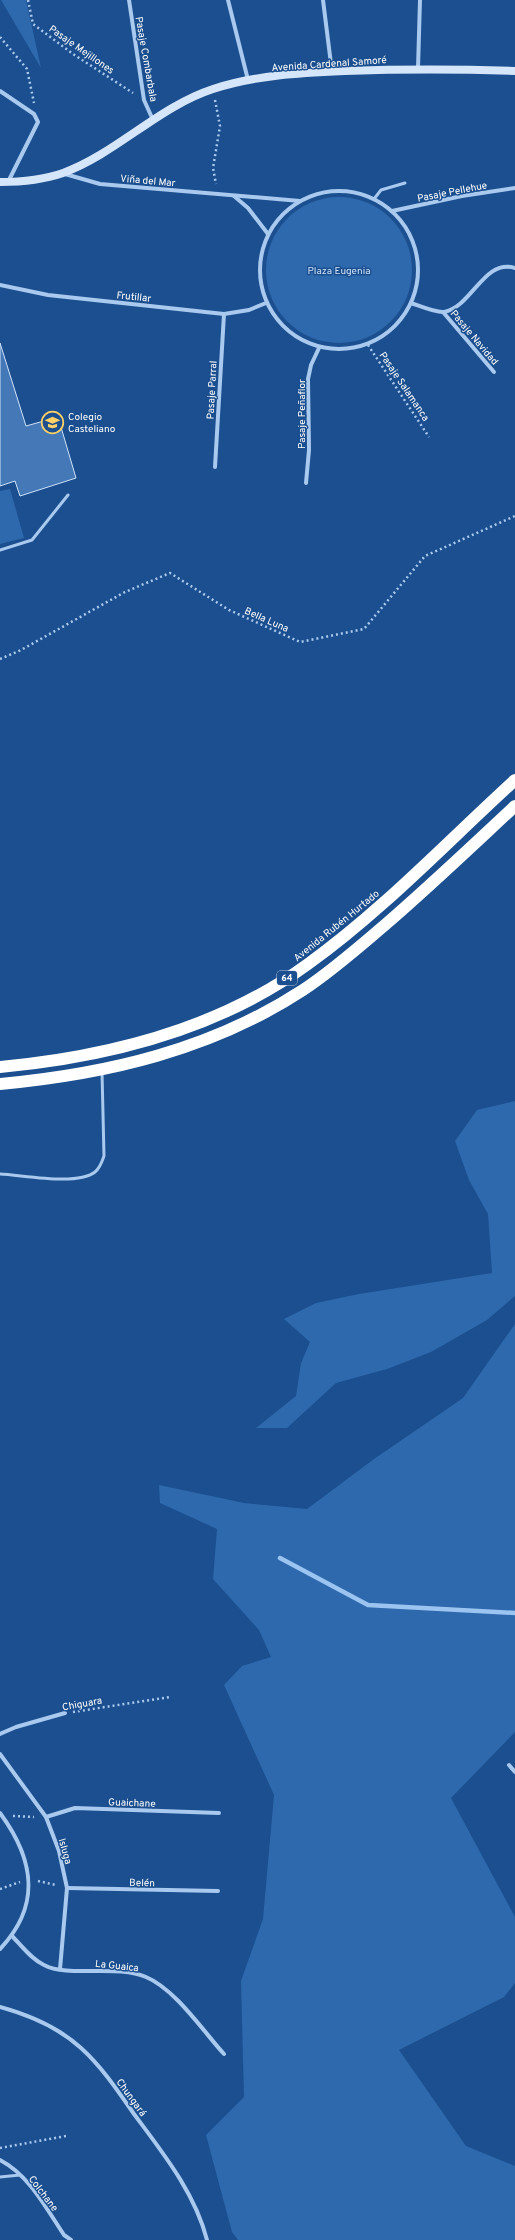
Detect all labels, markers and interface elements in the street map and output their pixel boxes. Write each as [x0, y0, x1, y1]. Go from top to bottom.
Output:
street label: Pasaje Combarbala [132, 16, 159, 103]
street label: Pasaje Mejillones [46, 23, 117, 78]
street label: Avenida Cardenal Samoré [271, 54, 387, 75]
street label: Viña del Mar [120, 173, 176, 190]
street label: Pasaje Pellehue [416, 179, 488, 206]
park label: Plaza Eugenia [308, 265, 370, 278]
street label: Frutillar [116, 289, 152, 306]
street label: Pasaje Navidad [447, 308, 501, 368]
street label: Pasaje Salamanca [376, 350, 432, 424]
street label: Pasaje Parral [204, 360, 221, 420]
street label: Pasaje Peñaflor [296, 379, 309, 449]
school or university icon: Colegio Casteliano [39, 409, 65, 435]
place label: Colegio Casteliano [68, 411, 116, 436]
street label: Bella Luna [242, 605, 291, 636]
street label: Avenida Rubén Hurtado [291, 887, 383, 965]
road number: 64 [277, 971, 297, 985]
street label: Chiguara [61, 1695, 103, 1714]
street label: Guaichane [108, 1796, 156, 1811]
street label: Isluga [55, 1837, 74, 1866]
street label: Belén [129, 1877, 155, 1890]
street label: La Guaica [94, 1958, 139, 1975]
street label: Chungará [113, 2076, 149, 2119]
street label: Colchane [25, 2173, 61, 2215]

